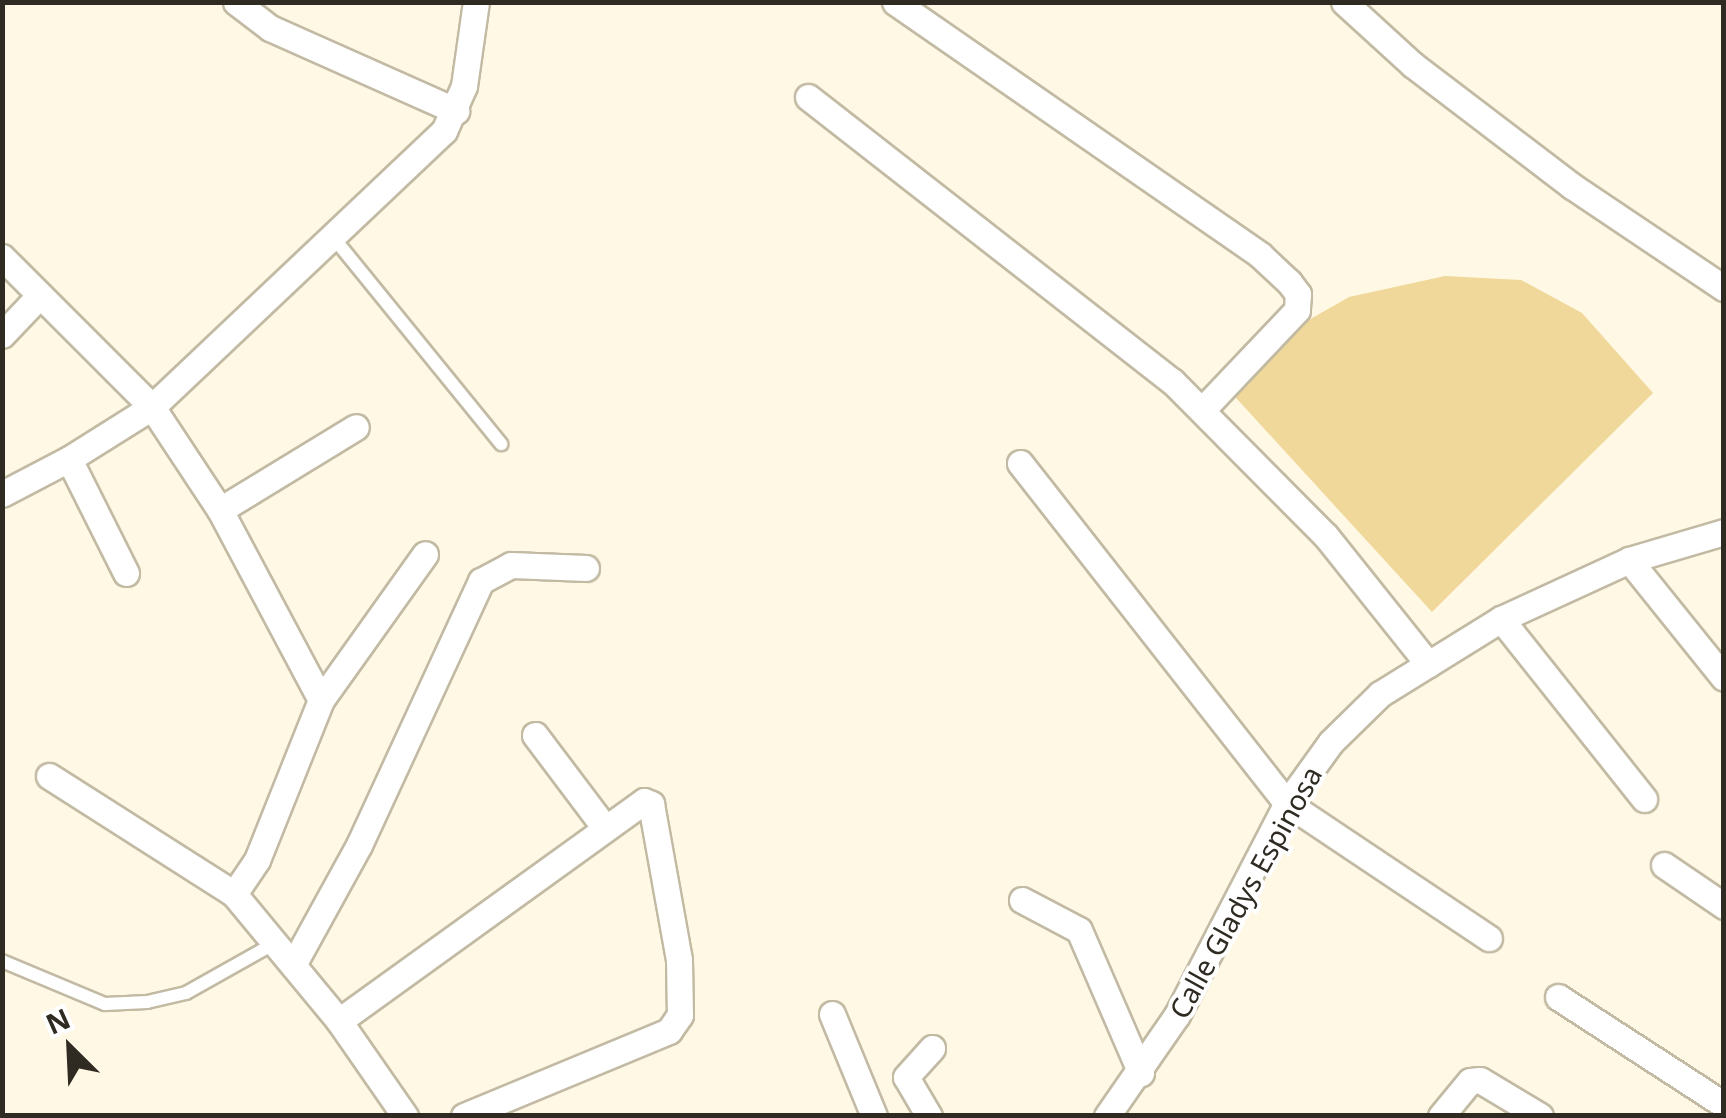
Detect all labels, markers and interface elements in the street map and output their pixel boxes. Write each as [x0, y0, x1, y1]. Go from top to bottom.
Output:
street label: Calle Gladys Espinosa [1162, 760, 1328, 1024]
north arrow [20, 998, 120, 1098]
text: N [40, 999, 76, 1043]

